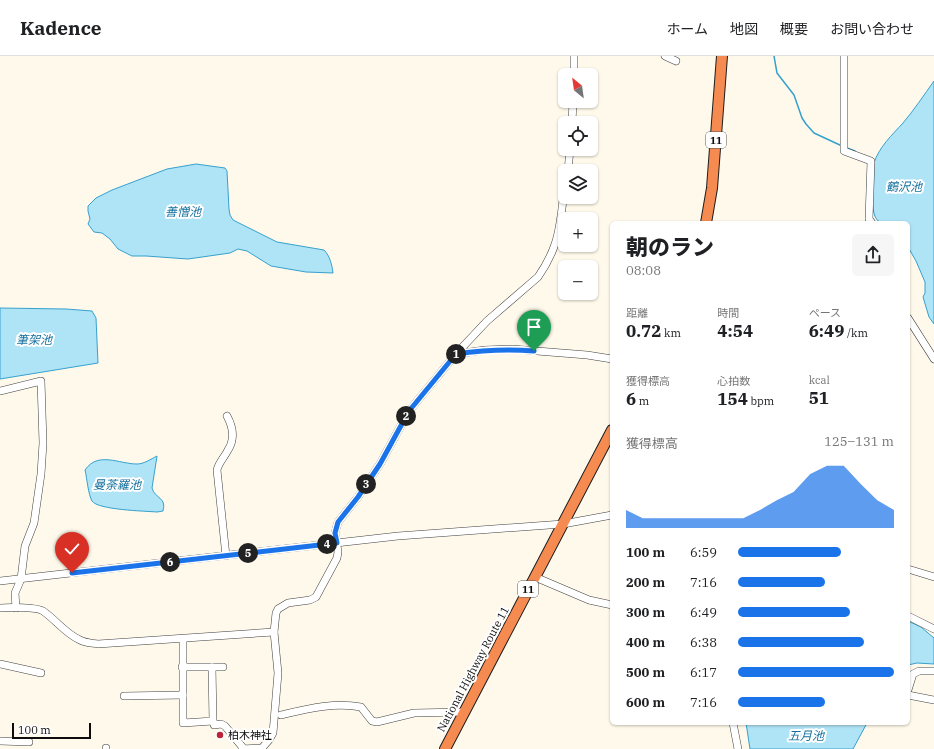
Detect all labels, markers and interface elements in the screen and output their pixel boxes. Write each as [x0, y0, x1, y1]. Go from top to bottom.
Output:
text: Kadence [20, 16, 102, 40]
text: ホーム [666, 20, 708, 38]
text: 地図 [730, 20, 758, 38]
text: 概要 [780, 20, 808, 38]
text: お問い合わせ [830, 20, 914, 38]
north arrow [558, 68, 598, 108]
map controls [558, 68, 598, 300]
button: locate [558, 116, 598, 156]
road number: 11 [706, 132, 726, 148]
button: layers [558, 164, 598, 204]
water label: 鶴沢池 [886, 179, 923, 194]
water label: 善憎池 [165, 204, 202, 219]
button: + [558, 212, 598, 252]
text: 朝のラン [626, 232, 714, 261]
button: share [852, 234, 894, 276]
button: − [558, 260, 598, 300]
text: 08:08 [626, 262, 661, 279]
text: 距離 [626, 306, 648, 320]
text: 時間 [717, 306, 739, 320]
text: ペース [809, 306, 841, 320]
pin [517, 310, 551, 351]
icon: arrive [523, 316, 545, 338]
text: 0.72 [626, 320, 661, 342]
text: 4:54 [717, 320, 753, 342]
text: 6:49 [809, 320, 844, 342]
text: km [661, 326, 681, 340]
text: /km [844, 326, 868, 340]
water label: 筆架池 [16, 332, 53, 347]
pin: 1 [446, 344, 466, 364]
text: 1 [453, 347, 459, 361]
text: kcal [809, 373, 830, 387]
text: 獲得標高 [626, 374, 670, 388]
text: 心拍数 [717, 374, 750, 388]
text: 51 [809, 387, 829, 409]
text: 6 [626, 388, 636, 410]
text: 154 [717, 388, 748, 410]
text: m [636, 394, 649, 408]
text: bpm [748, 394, 774, 408]
pin: 2 [396, 406, 416, 426]
text: 2 [403, 409, 409, 423]
text: 125–131 m [824, 433, 894, 450]
text: 獲得標高 [626, 435, 678, 452]
pin: 3 [356, 474, 376, 494]
water label: 曼荼羅池 [93, 477, 142, 492]
text: 3 [363, 477, 369, 491]
pin [55, 532, 89, 573]
pin: 4 [317, 534, 337, 554]
text: 4 [324, 537, 330, 551]
icon: check [61, 538, 83, 560]
pin: 5 [238, 543, 258, 563]
text: 100 m [626, 544, 665, 561]
text: 6:59 [690, 544, 717, 561]
text: 5 [245, 546, 251, 560]
pin: 6 [160, 552, 180, 572]
text: 6 [167, 555, 173, 569]
text: 200 m [626, 574, 665, 591]
text: 7:16 [690, 574, 717, 591]
road number: 11 [518, 581, 538, 597]
street label: National Highway Route 11 [434, 604, 512, 734]
text: 300 m [626, 604, 665, 621]
text: 6:49 [690, 604, 717, 621]
text: 400 m [626, 634, 665, 651]
text: 6:38 [690, 634, 717, 651]
text: 500 m [626, 664, 665, 681]
text: 6:17 [690, 664, 717, 681]
text: 600 m [626, 694, 665, 711]
text: 7:16 [690, 694, 717, 711]
scale bar [12, 721, 91, 740]
text: 100 m [18, 723, 51, 737]
place label: 柏木神社 [228, 728, 272, 742]
water label: 五月池 [788, 728, 825, 743]
marker: 柏木神社 [215, 730, 225, 740]

